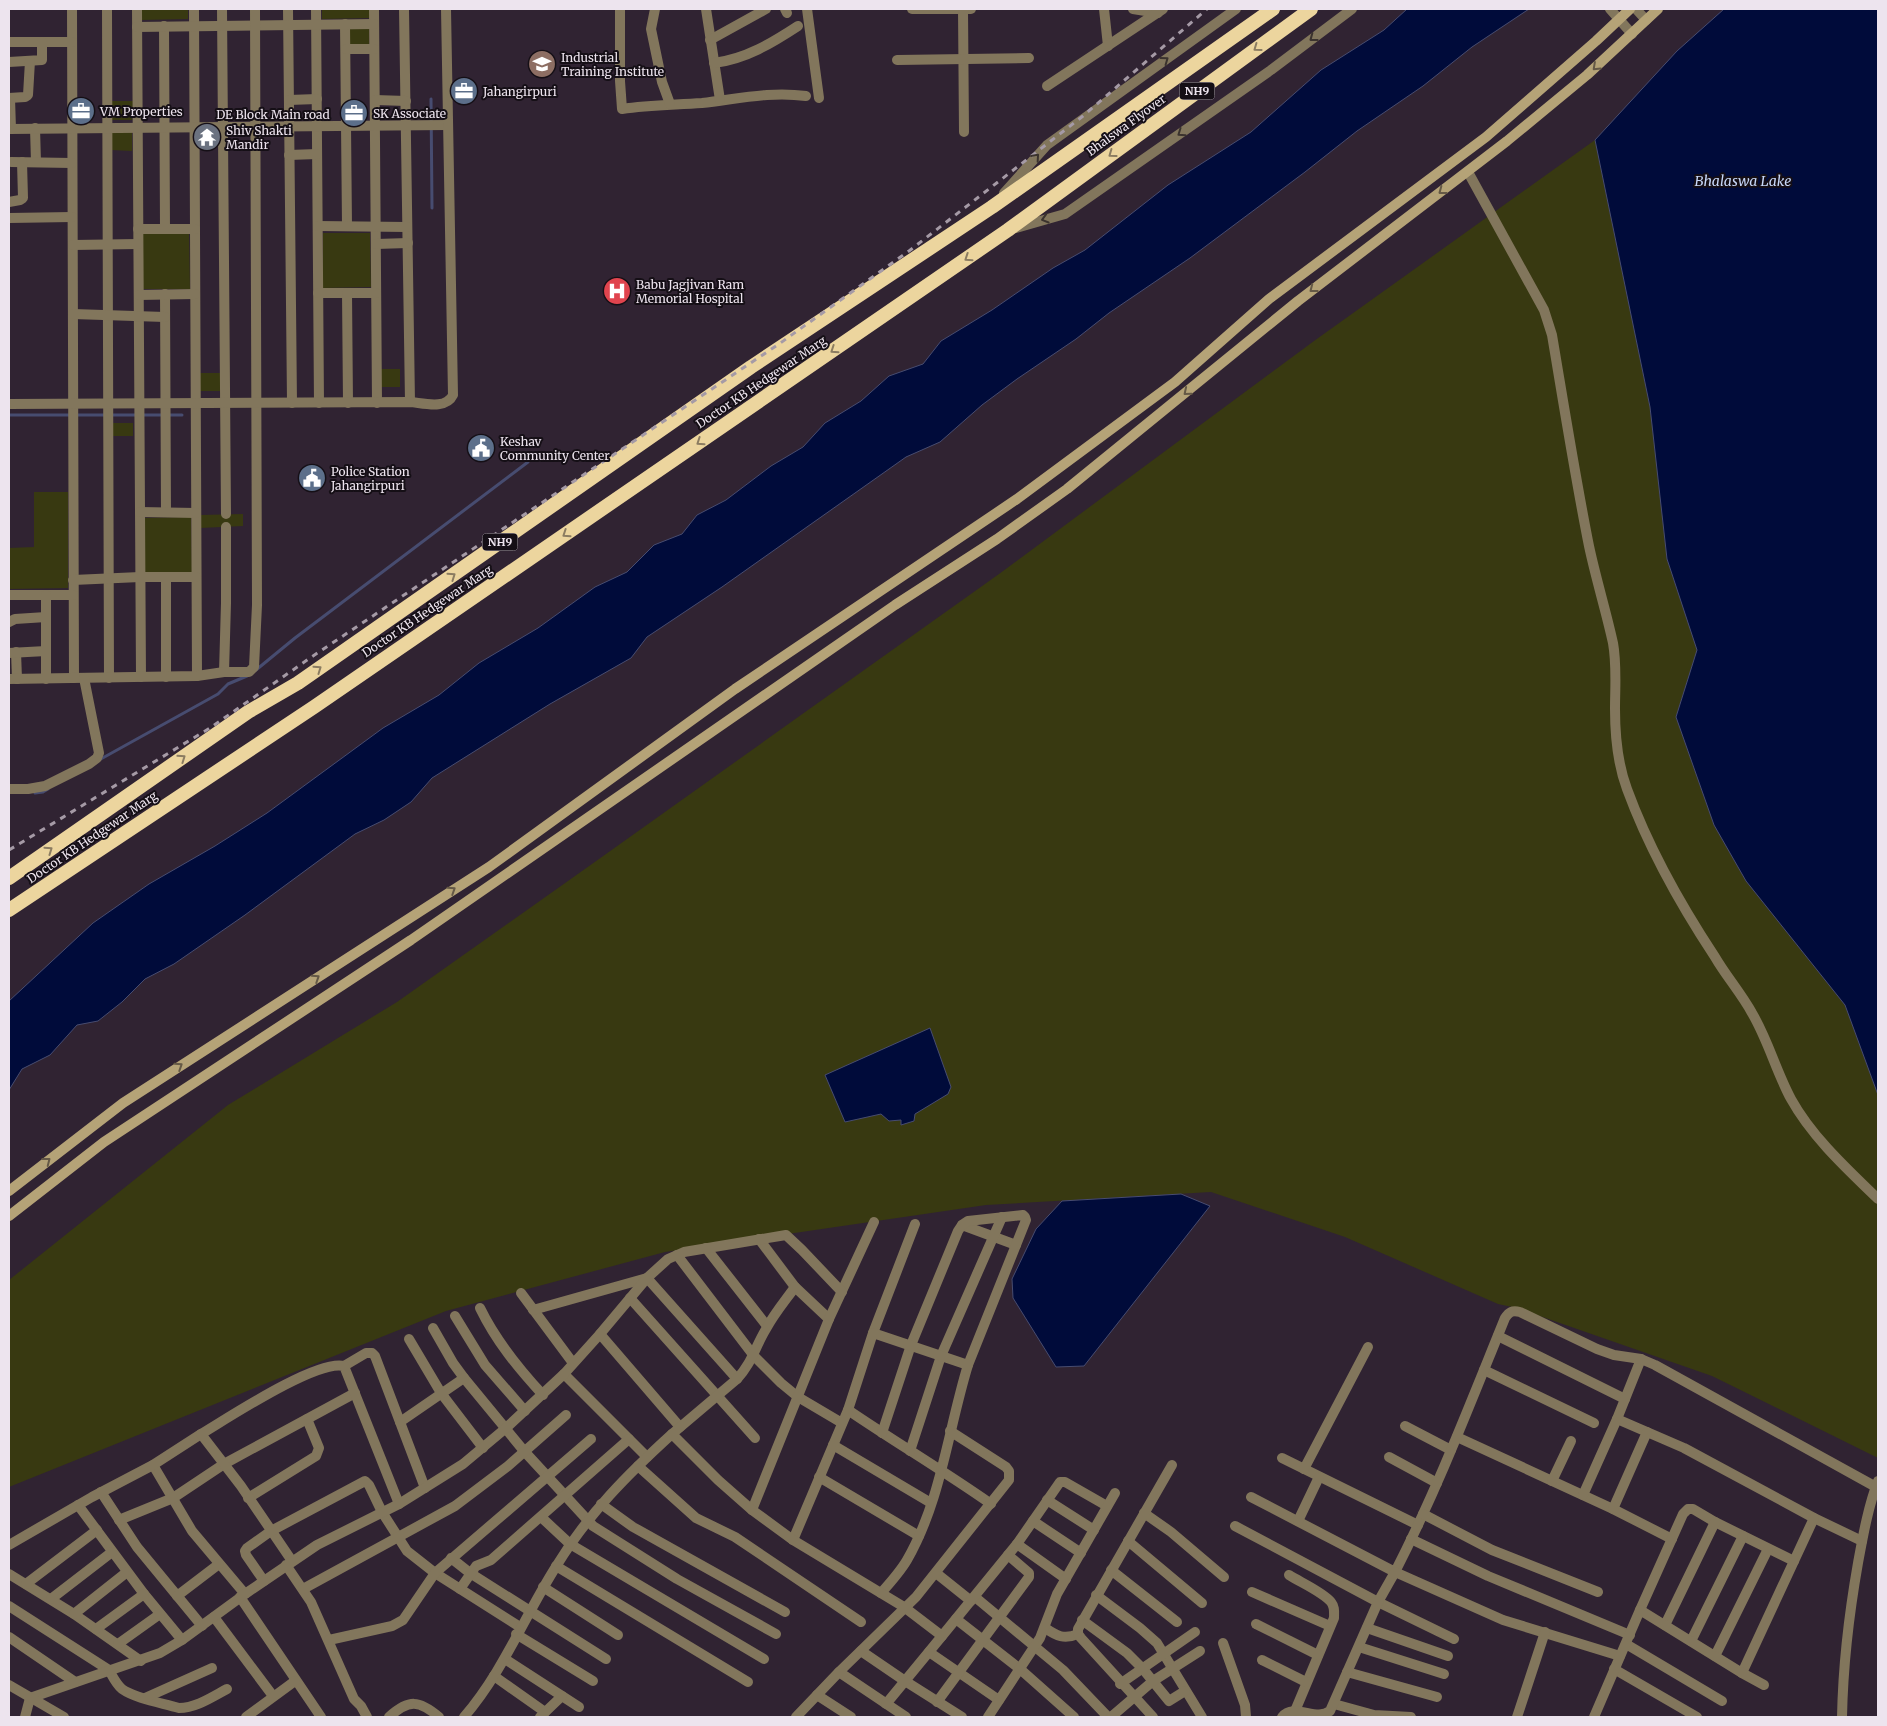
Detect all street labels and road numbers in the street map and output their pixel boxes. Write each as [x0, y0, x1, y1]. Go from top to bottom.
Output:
road number: NH9 [1180, 82, 1214, 100]
street label: Bhalswa Flyover [1083, 91, 1169, 159]
street label: DE Block Main road [216, 107, 330, 122]
street label: Doctor KB Hedgewar Marg [693, 332, 830, 431]
road number: NH9 [482, 534, 518, 550]
street label: Doctor KB Hedgewar Marg [359, 561, 496, 660]
street label: Doctor KB Hedgewar Marg [24, 787, 161, 886]

